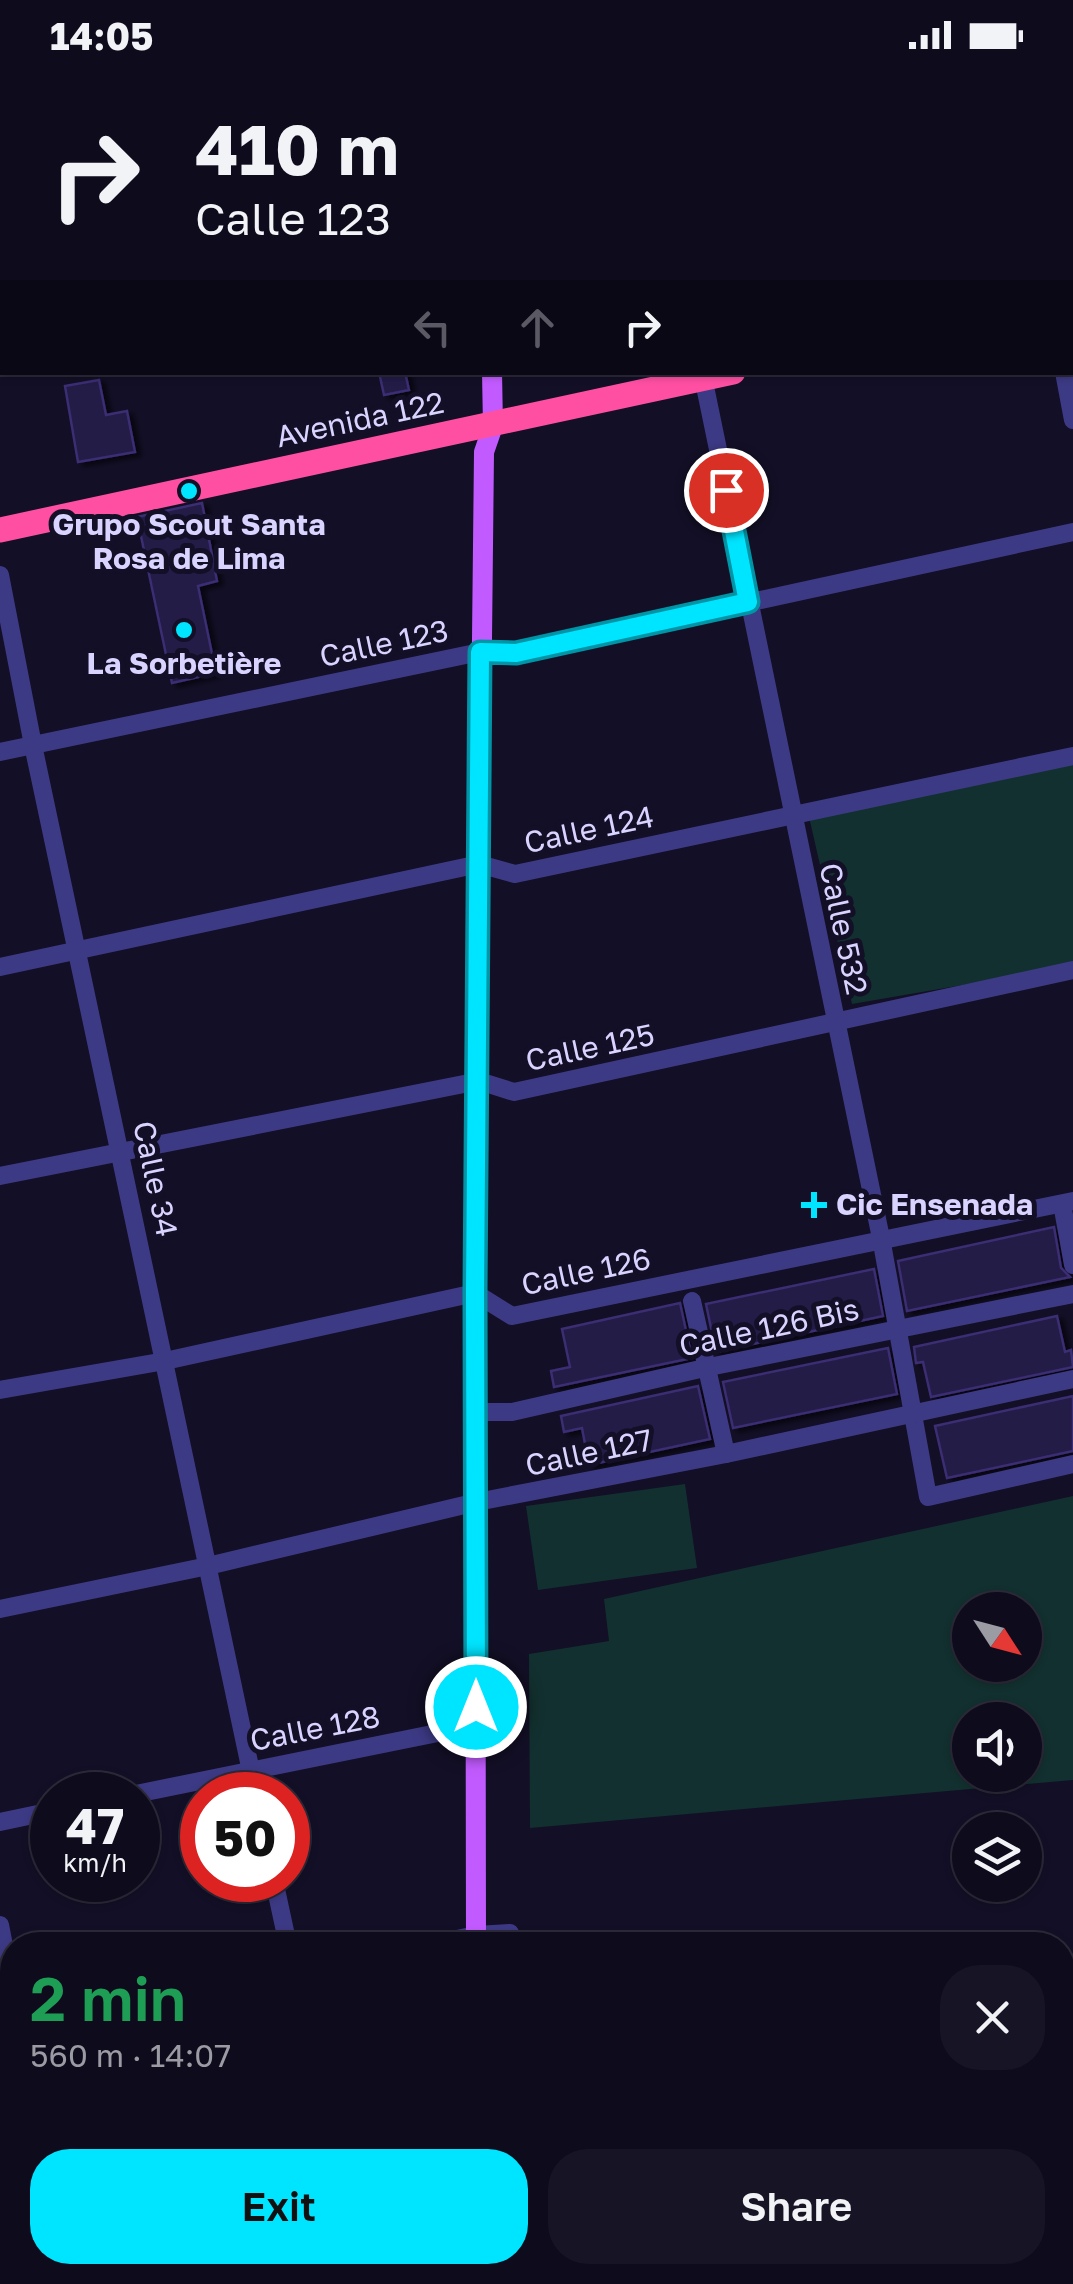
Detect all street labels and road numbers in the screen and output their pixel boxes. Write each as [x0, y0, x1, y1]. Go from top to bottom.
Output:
street label: Avenida 122 [273, 384, 447, 454]
street label: Calle 123 [316, 612, 451, 674]
street label: Calle 124 [521, 798, 657, 860]
street label: Calle 532 [812, 860, 875, 998]
street label: Calle 125 [522, 1016, 657, 1078]
street label: Calle 34 [126, 1118, 186, 1240]
street label: Calle 126 [518, 1240, 654, 1302]
street label: Calle 126 Bis [676, 1290, 862, 1364]
street label: Calle 127 [522, 1421, 656, 1483]
street label: Calle 128 [247, 1698, 383, 1758]

